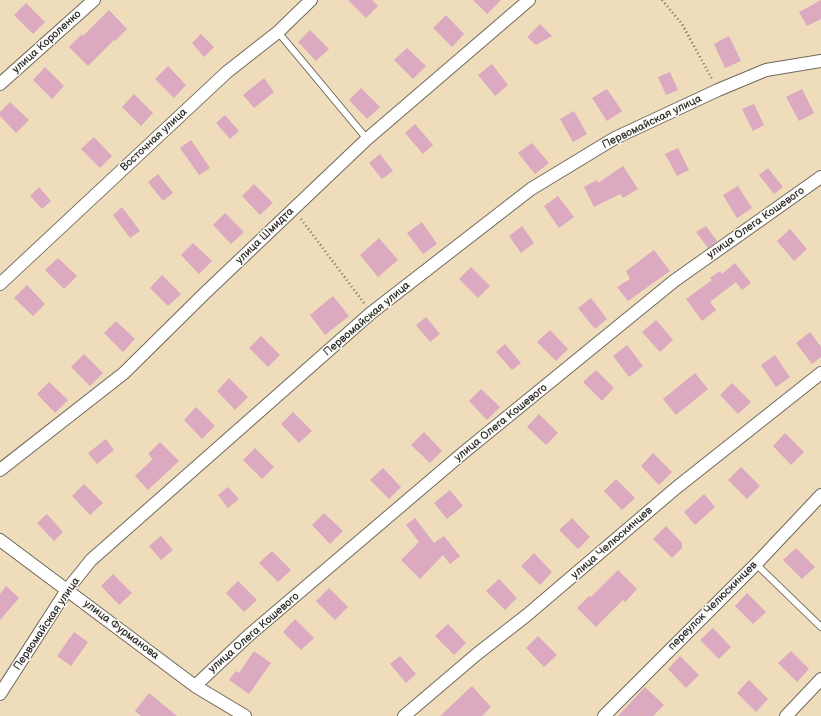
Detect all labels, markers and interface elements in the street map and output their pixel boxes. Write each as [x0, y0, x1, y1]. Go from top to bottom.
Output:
street label: улица Короленко [10, 8, 84, 76]
street label: Первомайская улица [600, 92, 704, 152]
street label: Восточная улица [118, 106, 190, 174]
street label: улица Олега Кошевого [705, 184, 807, 262]
street label: улица Шмидта [233, 205, 297, 267]
street label: Первомайская улица [321, 279, 413, 359]
street label: улица Олега Кошевого [452, 381, 550, 465]
street label: улица Челюскинцев [569, 504, 655, 582]
street label: переулок Челюскинцев [666, 559, 760, 653]
street label: Первомайская улица [11, 575, 83, 673]
street label: улица Олега Кошевого [206, 590, 302, 676]
street label: улица Фурманова [81, 597, 161, 663]

